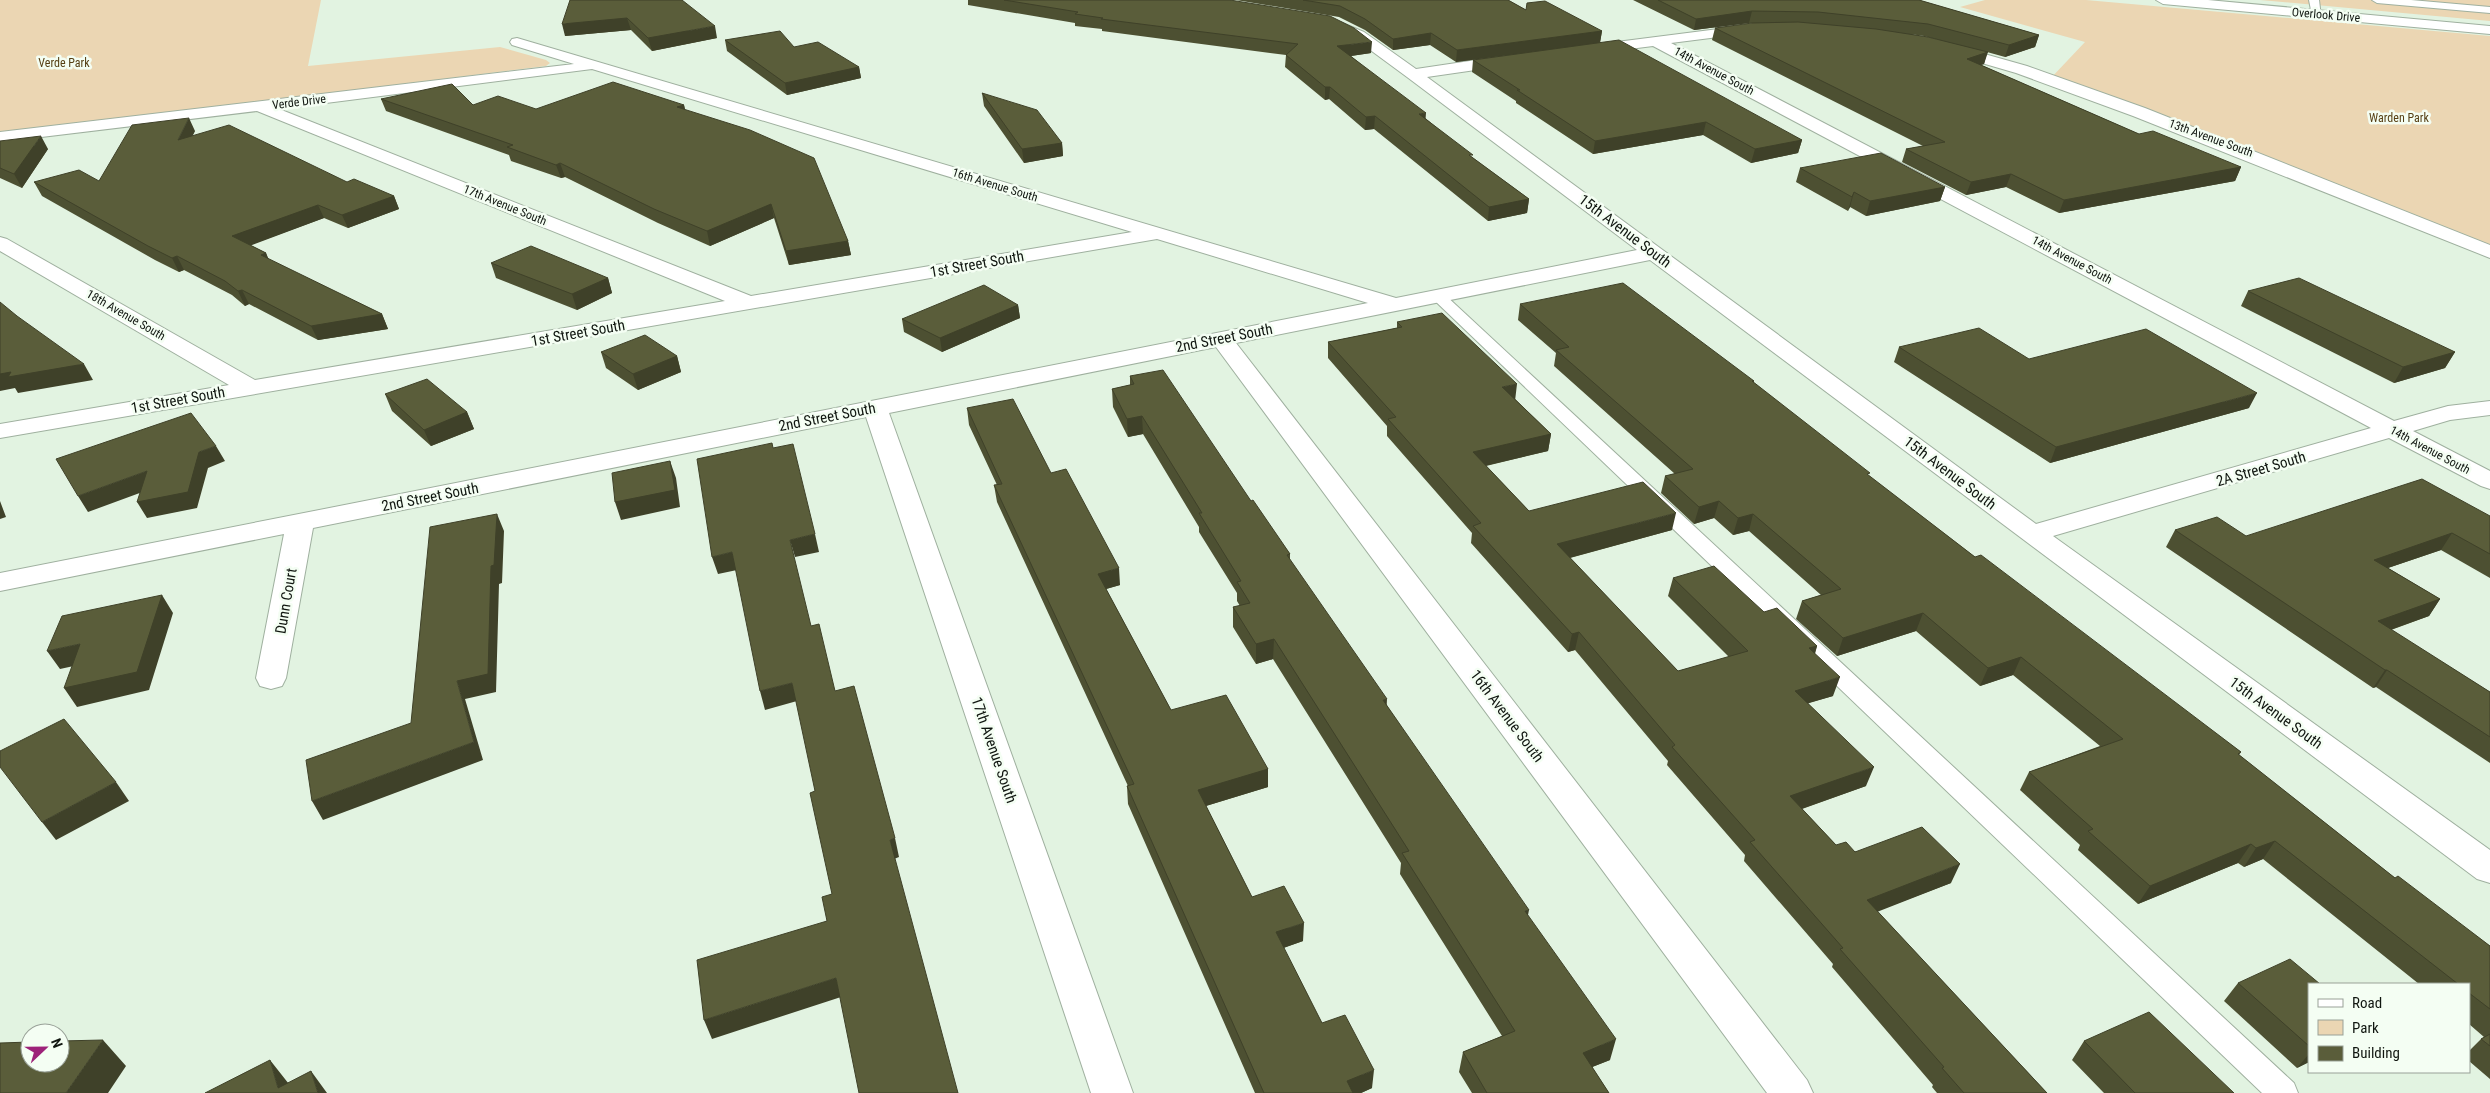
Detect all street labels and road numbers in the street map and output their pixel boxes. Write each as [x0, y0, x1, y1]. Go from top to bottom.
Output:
street label: Overlook Drive [2291, 5, 2361, 25]
street label: 14th Avenue South [1672, 44, 1757, 98]
street label: Verde Drive [271, 92, 327, 112]
street label: 13th Avenue South [2167, 116, 2255, 160]
street label: 16th Avenue South [951, 165, 1040, 205]
street label: 17th Avenue South [461, 182, 549, 228]
street label: 15th Avenue South [1575, 190, 1675, 272]
street label: 14th Avenue South [2030, 233, 2115, 287]
street label: 1st Street South [929, 247, 1025, 281]
street label: 18th Avenue South [84, 287, 168, 343]
street label: 1st Street South [530, 316, 626, 350]
street label: 2nd Street South [1174, 320, 1274, 356]
street label: 1st Street South [130, 383, 226, 417]
street label: 2nd Street South [777, 399, 877, 435]
street label: 14th Avenue South [2388, 423, 2473, 477]
street label: 15th Avenue South [1900, 432, 2000, 514]
street label: 2A Street South [2214, 448, 2308, 490]
street label: 2nd Street South [380, 479, 480, 515]
street label: Dunn Court [271, 567, 301, 635]
street label: 16th Avenue South [1466, 666, 1548, 766]
street label: 15th Avenue South [2226, 673, 2326, 753]
street label: 17th Avenue South [967, 695, 1021, 805]

